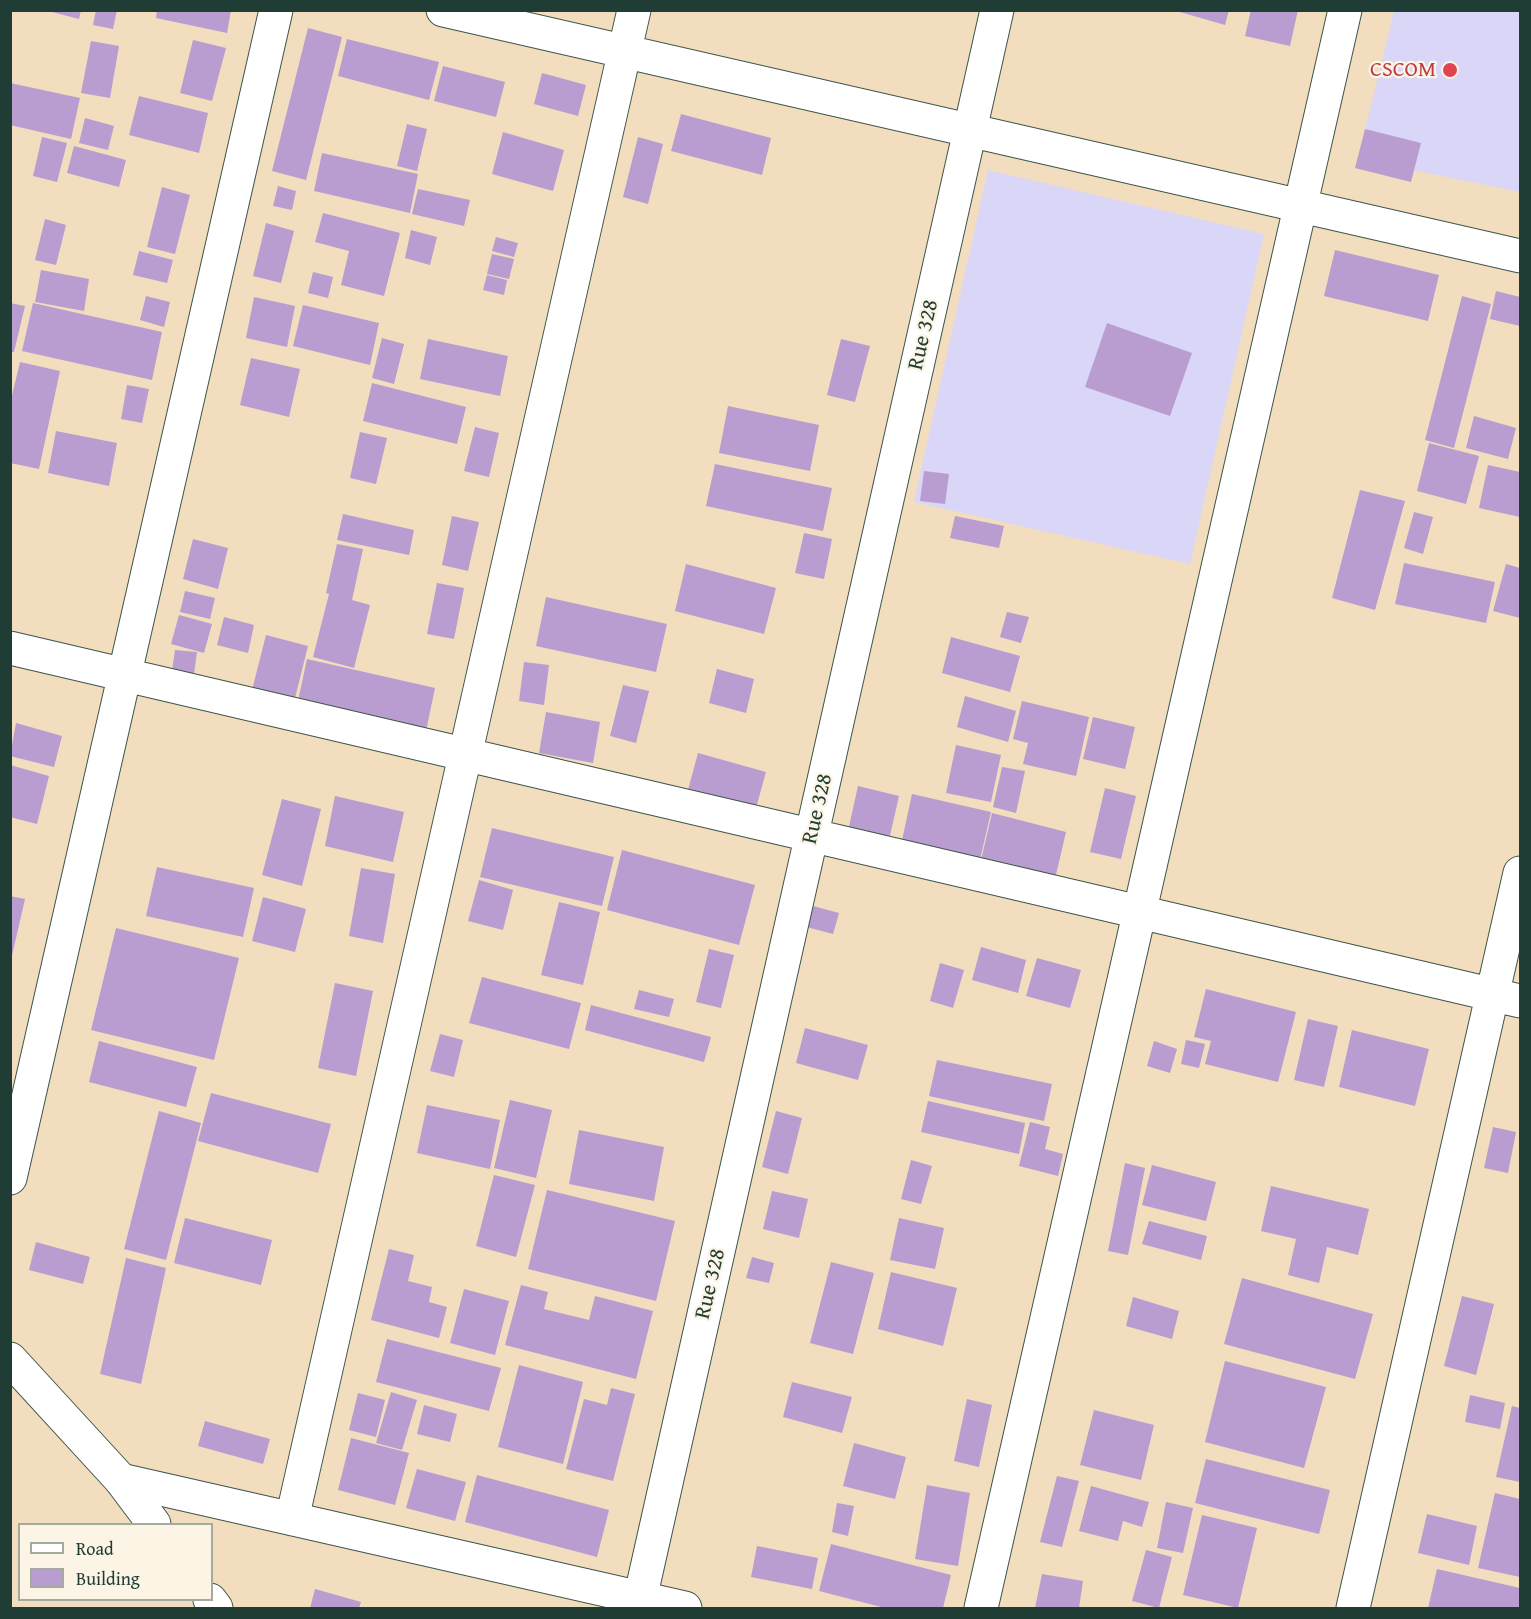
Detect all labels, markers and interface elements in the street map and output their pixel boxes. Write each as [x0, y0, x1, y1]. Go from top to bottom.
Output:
place label: CSCOM [1370, 57, 1436, 83]
marker: CSCOM [1441, 61, 1459, 79]
street label: Rue 328 [903, 297, 945, 373]
street label: Rue 328 [797, 771, 839, 847]
street label: Rue 328 [690, 1246, 732, 1322]
legend [18, 1523, 213, 1601]
text: Road [76, 1535, 114, 1562]
text: Building [76, 1565, 140, 1592]

